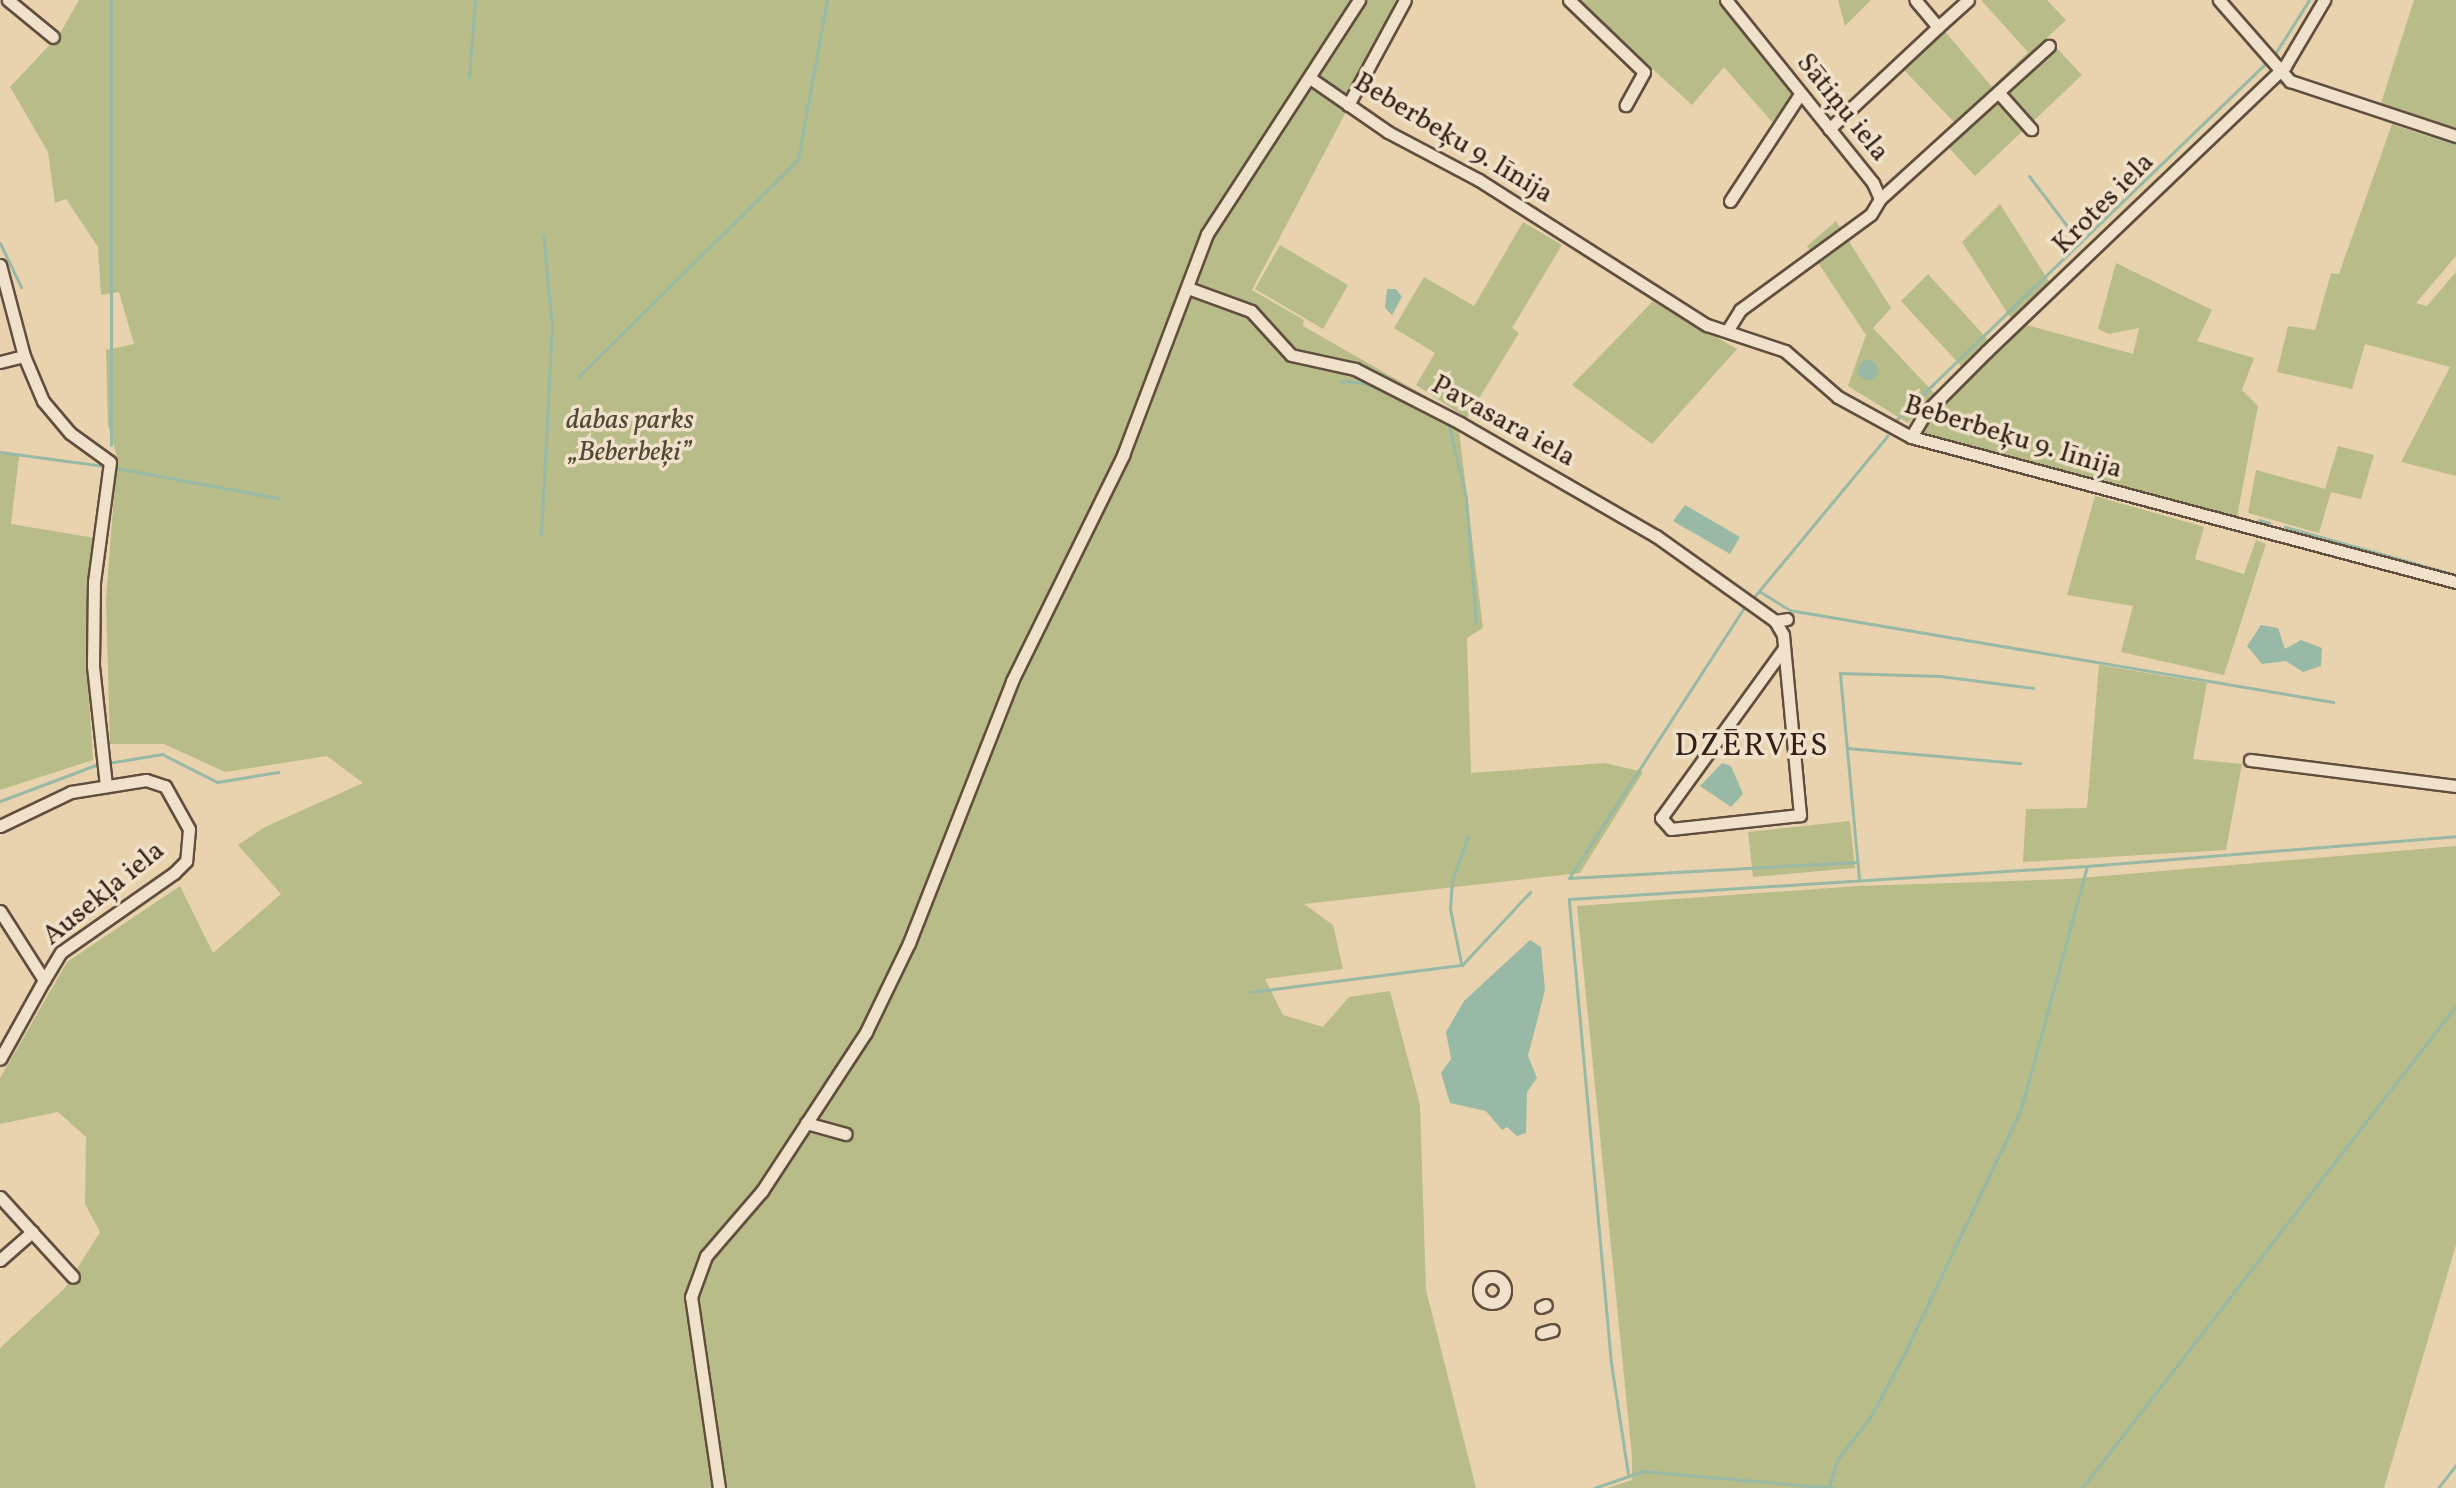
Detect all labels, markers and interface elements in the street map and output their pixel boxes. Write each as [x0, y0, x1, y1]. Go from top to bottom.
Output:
street label: Sātiņu iela [1788, 47, 1896, 169]
street label: Beberbeķu 9. līnija [1347, 66, 1559, 212]
street label: Krotes iela [2046, 146, 2162, 262]
street label: Pavasara iela [1425, 369, 1581, 475]
street label: Beberbeķu 9. līnija [1900, 389, 2126, 487]
park label: dabas parks „Beberbeķi” [566, 404, 694, 470]
district label: DZĒRVES [1674, 728, 1830, 766]
street label: Ausekļa iela [36, 835, 172, 953]

